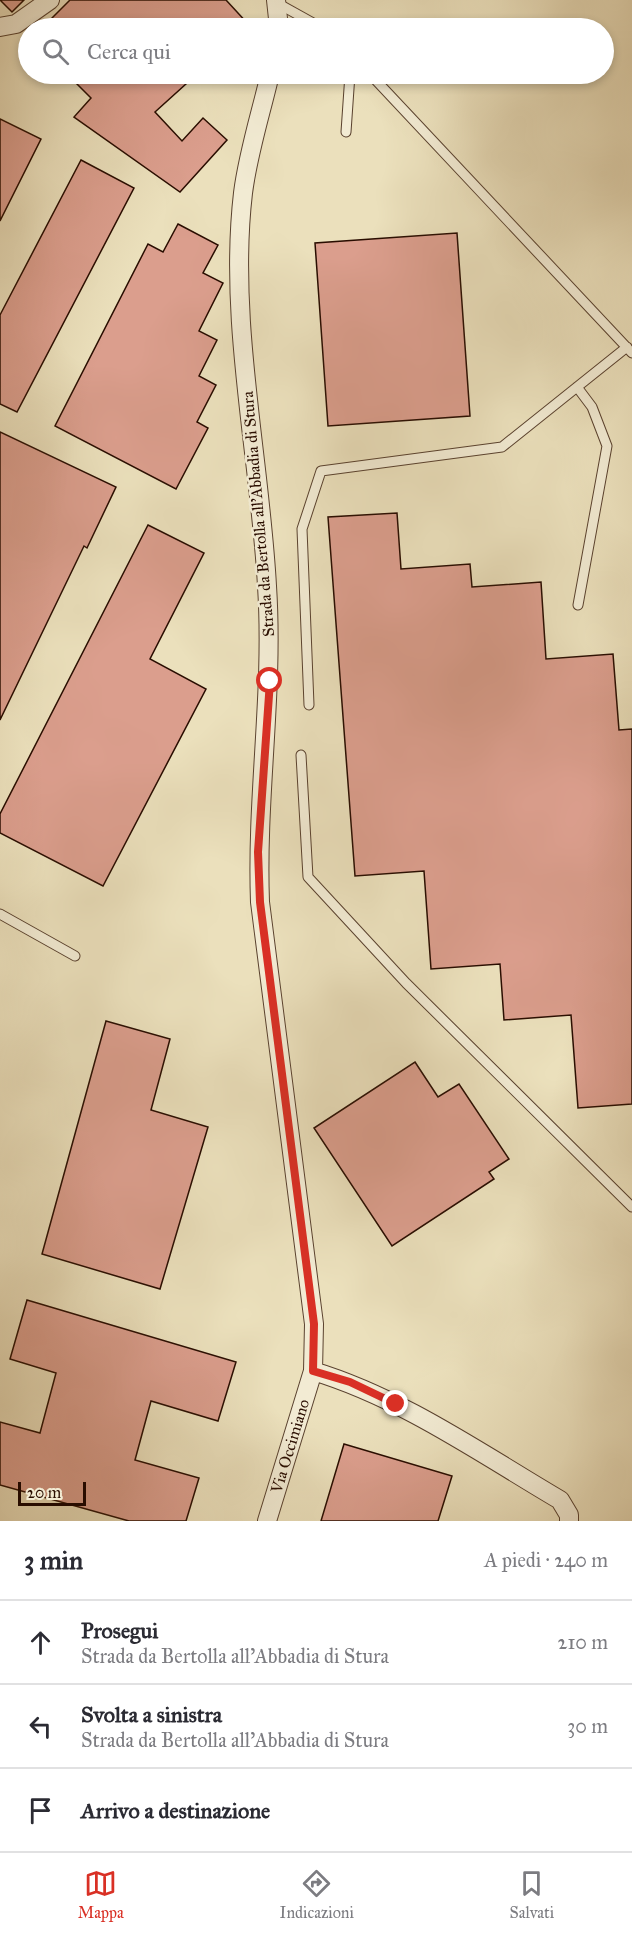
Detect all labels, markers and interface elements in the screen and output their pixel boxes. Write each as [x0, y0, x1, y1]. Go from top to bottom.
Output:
search box [18, 18, 614, 84]
icon: search [39, 35, 72, 68]
text: Cerca qui [87, 38, 171, 65]
street label: Strada da Bertolla all'Abbadia di Stura [238, 390, 278, 638]
route start [256, 667, 282, 693]
route end [382, 1390, 408, 1416]
street label: Via Occimiano [266, 1397, 313, 1496]
scale bar [18, 1479, 86, 1506]
text: 20 m [27, 1483, 61, 1502]
text: 3 min [24, 1544, 83, 1576]
text: A piedi · 240 m [484, 1548, 608, 1572]
text: Prosegui [81, 1617, 158, 1644]
icon: ahead [24, 1626, 57, 1659]
text: 210 m [558, 1630, 608, 1654]
text: Strada da Bertolla all'Abbadia di Stura [81, 1644, 389, 1668]
text: Svolta a sinistra [81, 1701, 222, 1728]
icon: left [24, 1710, 57, 1743]
text: 30 m [567, 1714, 608, 1738]
text: Strada da Bertolla all'Abbadia di Stura [81, 1728, 389, 1752]
icon: arrive [24, 1794, 57, 1827]
text: Arrivo a destinazione [81, 1797, 270, 1824]
tab: Mappa [78, 1867, 124, 1922]
tab: Indicazioni [280, 1867, 354, 1922]
tab: Salvati [510, 1867, 554, 1922]

